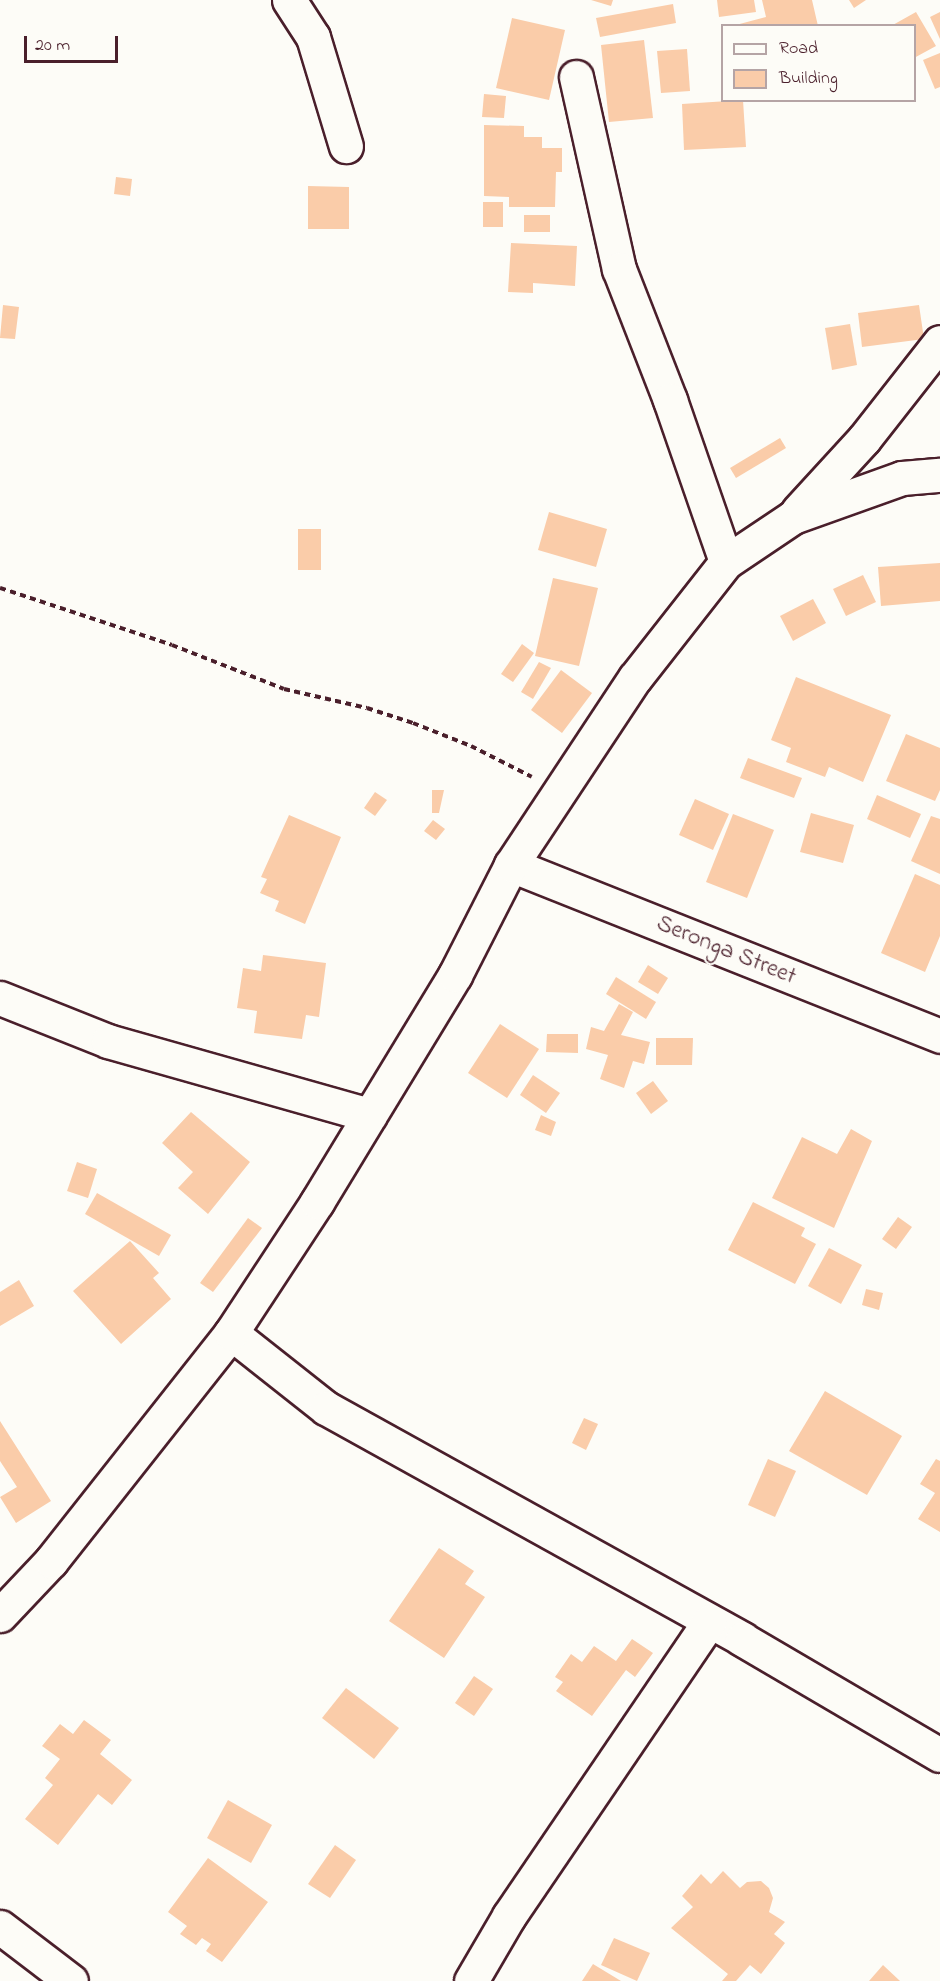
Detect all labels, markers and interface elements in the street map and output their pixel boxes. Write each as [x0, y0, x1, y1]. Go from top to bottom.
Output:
scale bar [27, 24, 122, 62]
legend [721, 24, 916, 102]
text: 20 m [35, 33, 70, 59]
text: Road [779, 36, 818, 62]
text: Building [779, 66, 838, 92]
street label: Seronga Street [652, 910, 800, 992]

